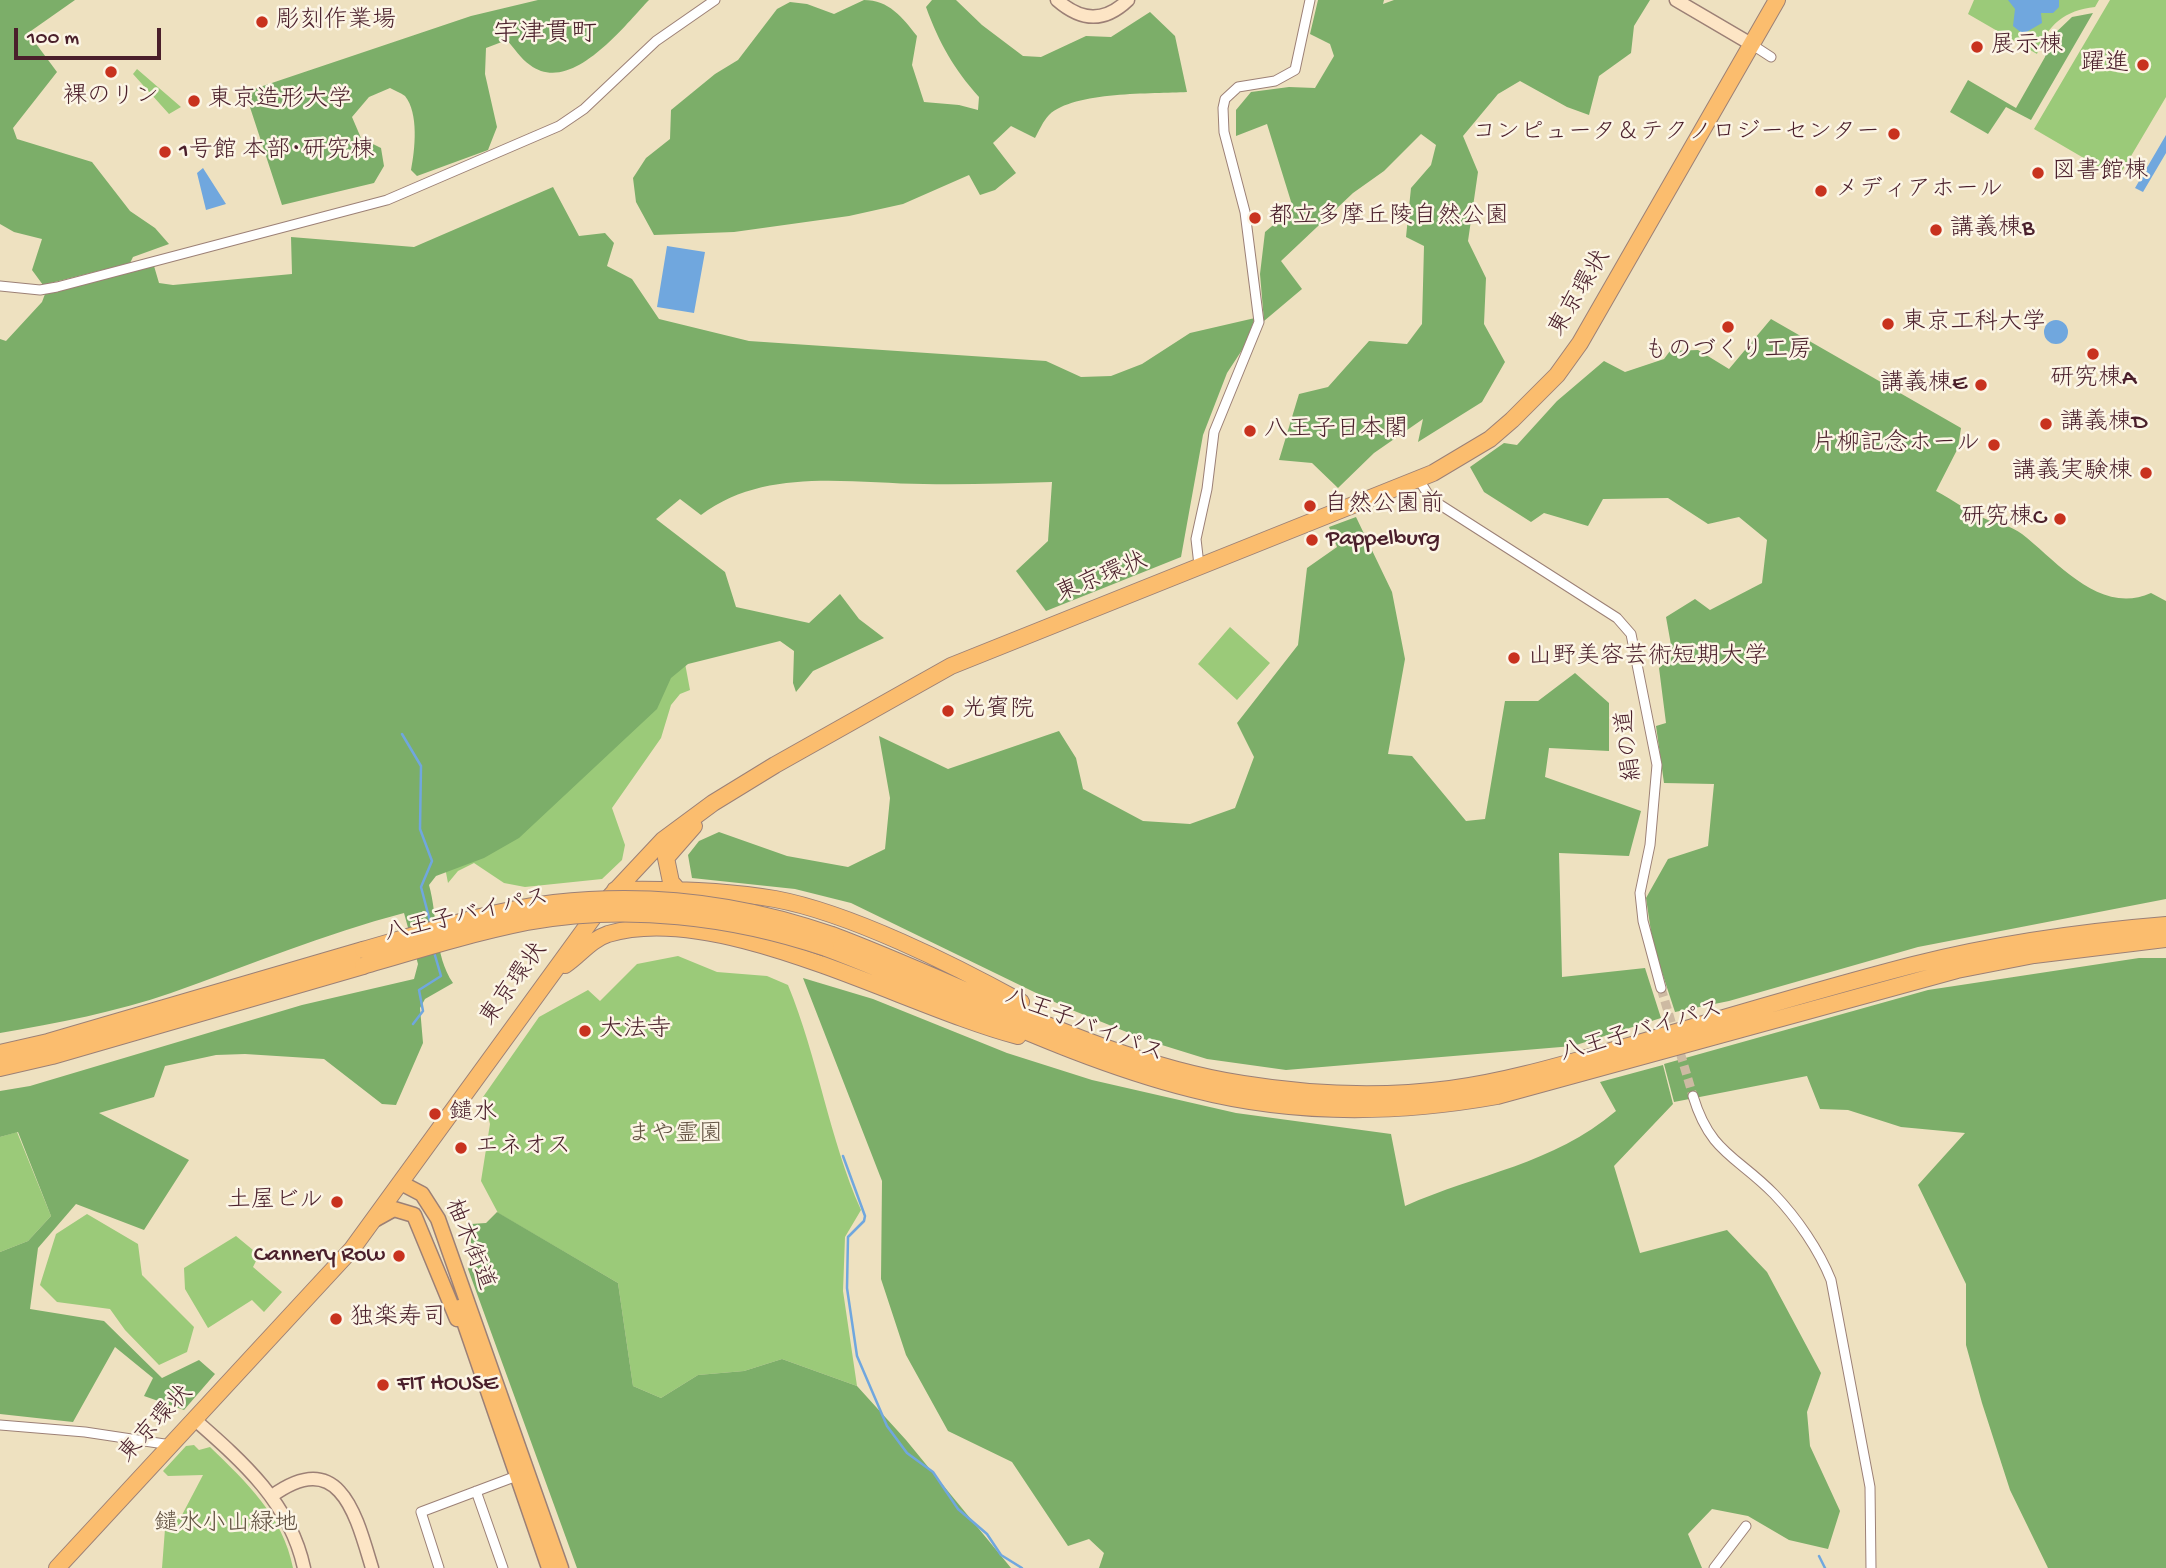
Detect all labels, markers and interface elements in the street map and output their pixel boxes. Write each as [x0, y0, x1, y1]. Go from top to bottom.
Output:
place label: 彫刻作業場 [276, 8, 396, 36]
scale bar [18, 14, 164, 58]
marker: 彫刻作業場 [254, 14, 270, 30]
district label: 宇津貫町 [493, 20, 597, 52]
text: 100 m [27, 27, 79, 52]
place label: 展示棟 [1991, 33, 2063, 61]
marker: 展示棟 [1969, 39, 1985, 55]
place label: 躍進 [2081, 51, 2129, 79]
marker: 躍進 [2135, 57, 2151, 73]
marker: 裸のリン [103, 64, 119, 80]
place label: 裸のリン [63, 84, 159, 112]
place label: 東京造形大学 [208, 87, 352, 115]
marker: 東京造形大学 [186, 93, 202, 109]
place label: コンピュータ＆テクノロジーセンター [1472, 120, 1880, 148]
marker: コンピュータ＆テクノロジーセンター [1886, 126, 1902, 142]
place label: 1号館 本部･研究棟 [179, 138, 374, 166]
marker: 1号館 本部･研究棟 [157, 144, 173, 160]
place label: 図書館棟 [2052, 159, 2148, 187]
marker: 図書館棟 [2030, 165, 2046, 181]
place label: メディアホール [1835, 177, 2003, 205]
marker: メディアホール [1813, 183, 1829, 199]
place label: 都立多摩丘陵自然公園 [1269, 204, 1509, 232]
marker: 都立多摩丘陵自然公園 [1247, 210, 1263, 226]
place label: 講義棟B [1950, 216, 2034, 244]
marker: 講義棟B [1928, 222, 1944, 238]
street label: 東京環状 [1544, 245, 1618, 343]
place label: 東京工科大学 [1902, 310, 2046, 338]
marker: 東京工科大学 [1880, 316, 1896, 332]
marker: ものづくり工房 [1720, 319, 1736, 335]
place label: ものづくり工房 [1644, 338, 1812, 366]
marker: 研究棟A [2085, 346, 2101, 362]
place label: 研究棟A [2050, 366, 2136, 394]
place label: 講義棟E [1880, 371, 1967, 399]
marker: 講義棟E [1973, 377, 1989, 393]
place label: 講義棟D [2060, 410, 2148, 438]
marker: 講義棟D [2038, 416, 2054, 432]
place label: 八王子日本閣 [1264, 417, 1408, 445]
marker: 八王子日本閣 [1242, 423, 1258, 439]
place label: 片柳記念ホール [1812, 431, 1980, 459]
marker: 片柳記念ホール [1986, 437, 2002, 453]
place label: 講義実験棟 [2012, 459, 2132, 487]
marker: 講義実験棟 [2138, 465, 2154, 481]
place label: 自然公園前 [1324, 492, 1444, 520]
marker: 自然公園前 [1302, 498, 1318, 514]
place label: 研究棟C [1961, 505, 2046, 533]
marker: 研究棟C [2052, 511, 2068, 527]
place label: Pappelburg [1326, 526, 1440, 554]
marker: Pappelburg [1304, 532, 1320, 548]
street label: 東京環状 [1052, 548, 1152, 610]
place label: 山野美容芸術短期大学 [1528, 644, 1768, 672]
marker: 山野美容芸術短期大学 [1506, 650, 1522, 666]
place label: 光賓院 [962, 697, 1034, 725]
marker: 光賓院 [940, 703, 956, 719]
street label: 絹の道 [1612, 708, 1650, 782]
street label: 八王子バイパス [382, 884, 552, 950]
street label: 東京環状 [475, 938, 555, 1032]
street label: 八王子バイパス [1000, 983, 1168, 1071]
street label: 八王子バイパス [1557, 996, 1727, 1070]
place label: 大法寺 [599, 1017, 671, 1045]
marker: 大法寺 [577, 1023, 593, 1039]
place label: 鑓水 [449, 1100, 497, 1128]
marker: 鑓水 [427, 1106, 443, 1122]
park label: まや霊園 [627, 1122, 723, 1150]
place label: エネオス [475, 1134, 571, 1162]
marker: エネオス [453, 1140, 469, 1156]
place label: 土屋ビル [227, 1188, 323, 1216]
marker: 土屋ビル [329, 1194, 345, 1210]
street label: 柚木街道 [437, 1195, 499, 1295]
place label: Cannery Row [254, 1242, 385, 1270]
marker: Cannery Row [391, 1248, 407, 1264]
place label: 独楽寿司 [350, 1305, 446, 1333]
marker: 独楽寿司 [328, 1311, 344, 1327]
place label: FIT HOUSE [397, 1371, 498, 1399]
marker: FIT HOUSE [375, 1377, 391, 1393]
street label: 東京環状 [114, 1380, 200, 1470]
park label: 鑓水小山緑地 [154, 1511, 298, 1539]

